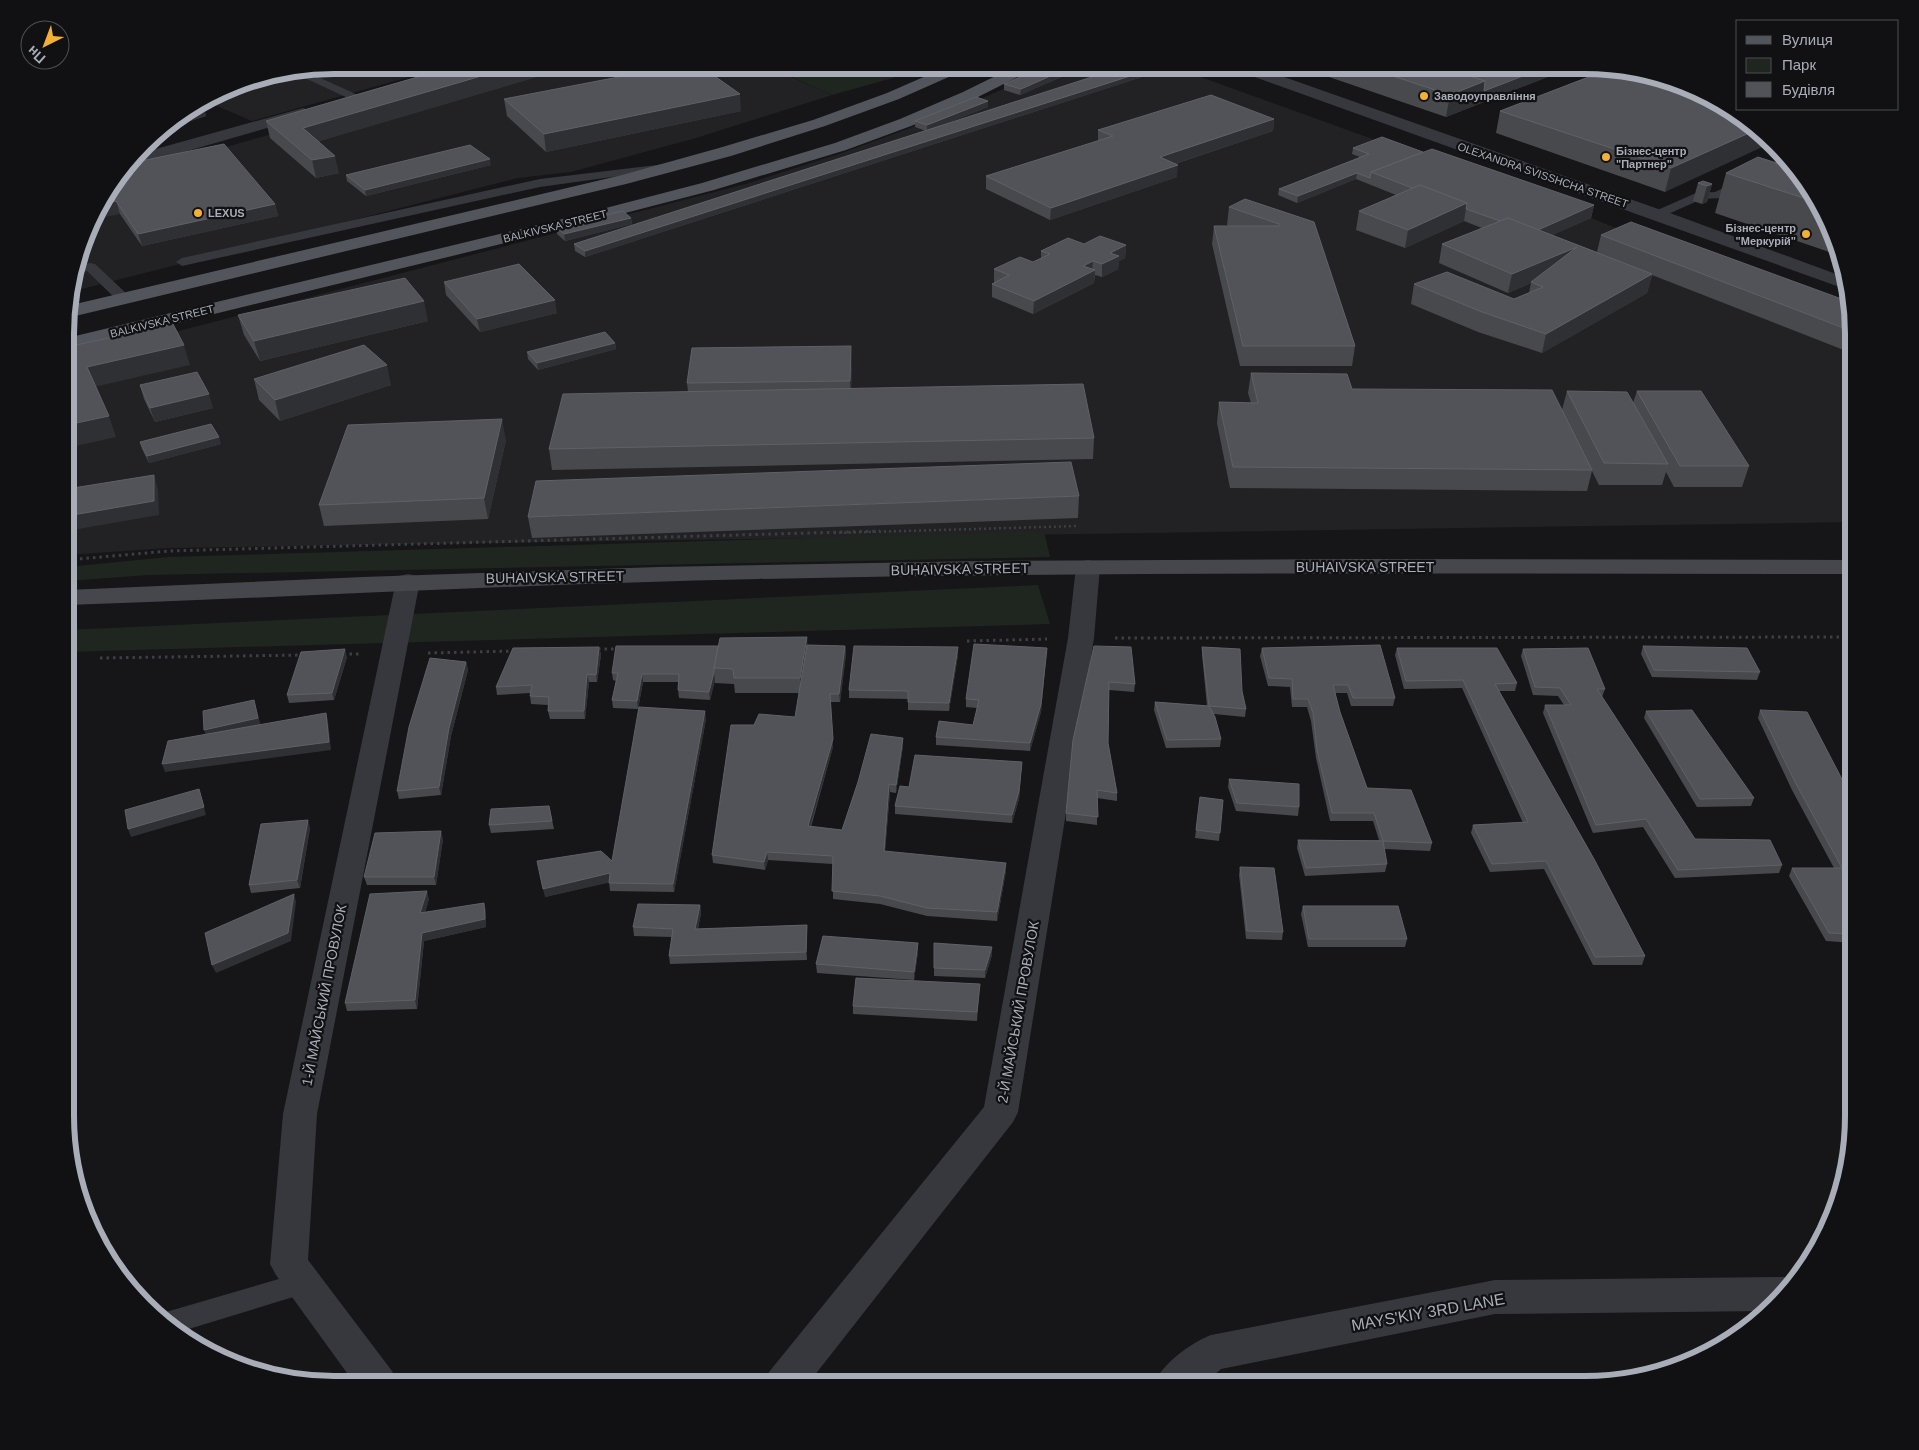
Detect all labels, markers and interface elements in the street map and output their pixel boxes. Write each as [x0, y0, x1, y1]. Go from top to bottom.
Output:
north arrow [20, 20, 70, 70]
legend [1736, 20, 1899, 110]
text: Вулиця [1782, 31, 1833, 48]
text: Пн [24, 43, 49, 67]
text: Парк [1782, 56, 1816, 73]
text: Будівля [1782, 81, 1835, 98]
marker: Заводоуправління [1418, 90, 1430, 102]
place label: Заводоуправління [1434, 90, 1536, 102]
street label: OLEXANDRA SVISSHCHA STREET [1456, 140, 1630, 210]
place label: Бізнес-центр "Партнер" [1616, 145, 1687, 170]
marker: Бізнес-центр "Партнер" [1600, 151, 1612, 163]
marker: LEXUS [192, 207, 204, 219]
place label: LEXUS [208, 207, 245, 219]
street label: BALKIVSKA STREET [502, 207, 608, 245]
place label: Бізнес-центр "Меркурій" [1726, 222, 1796, 247]
marker: Бізнес-центр "Меркурій" [1800, 228, 1812, 240]
street label: BALKIVSKA STREET [109, 302, 215, 340]
street label: BUHAIVSKA STREET [1296, 559, 1435, 575]
street label: BUHAIVSKA STREET [891, 560, 1030, 578]
street label: BUHAIVSKA STREET [486, 568, 625, 586]
street label: 1-Й МАЙСЬКИЙ ПРОВУЛОК [298, 902, 350, 1087]
street label: 2-Й МАЙСЬКИЙ ПРОВУЛОК [993, 919, 1042, 1104]
street label: MAYS'KIY 3RD LANE [1350, 1290, 1506, 1334]

